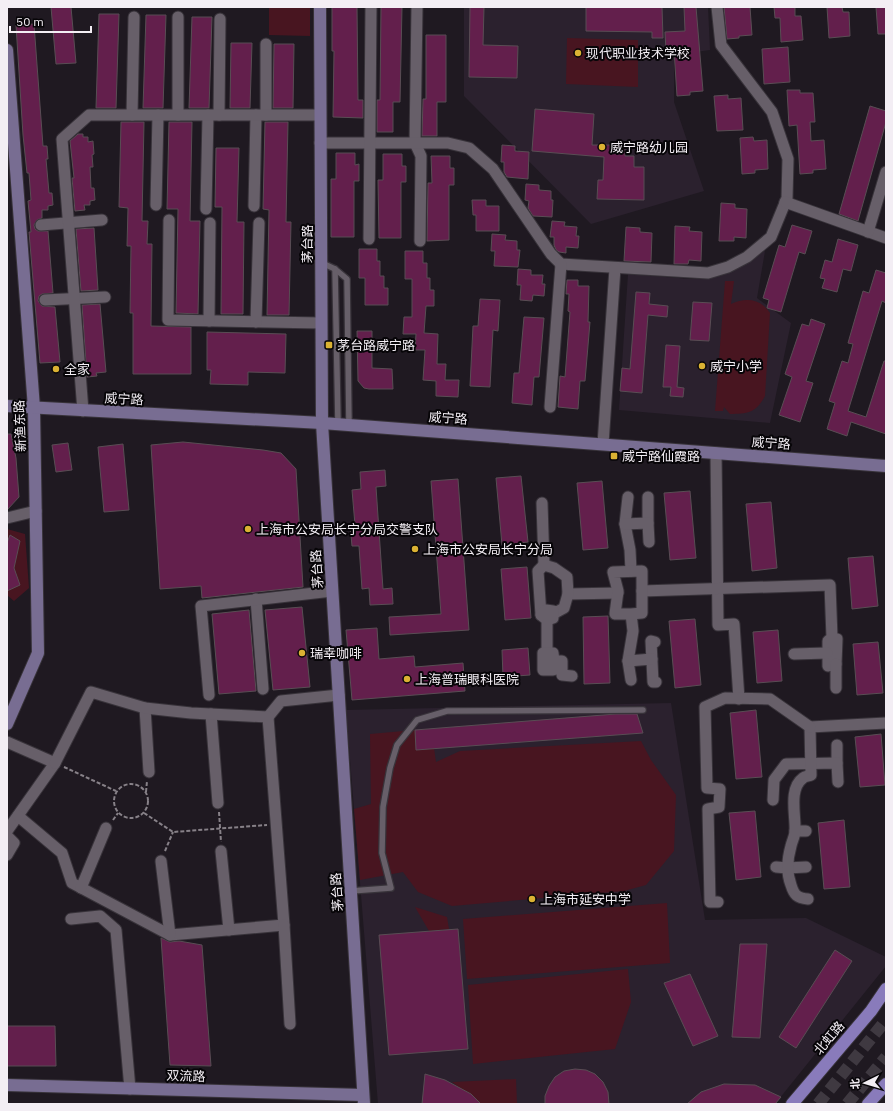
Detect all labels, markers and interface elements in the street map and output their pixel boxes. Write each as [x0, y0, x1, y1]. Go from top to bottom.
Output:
scale bar [10, 8, 91, 34]
text: 50 m [16, 14, 44, 29]
place label: 现代职业技术学校 [586, 45, 690, 62]
marker: 现代职业技术学校 [573, 48, 583, 58]
place label: 威宁路幼儿园 [610, 139, 688, 156]
marker: 威宁路幼儿园 [597, 142, 607, 152]
street label: 茅台路 [299, 224, 316, 264]
place label: 茅台路威宁路 [337, 337, 415, 354]
marker: 茅台路威宁路 [324, 340, 334, 350]
place label: 威宁小学 [710, 358, 762, 375]
place label: 全家 [64, 361, 90, 378]
marker: 威宁小学 [697, 361, 707, 371]
marker: 全家 [51, 364, 61, 374]
street label: 威宁路 [104, 389, 144, 409]
street label: 新渔东路 [11, 400, 29, 452]
street label: 威宁路 [428, 408, 468, 428]
street label: 威宁路 [751, 433, 791, 453]
place label: 威宁路仙霞路 [622, 448, 700, 465]
marker: 威宁路仙霞路 [609, 451, 619, 461]
place label: 上海市公安局长宁分局交警支队 [256, 521, 438, 538]
marker: 上海市公安局长宁分局交警支队 [243, 524, 253, 534]
place label: 上海市公安局长宁分局 [423, 541, 553, 558]
marker: 上海市公安局长宁分局 [410, 544, 420, 554]
street label: 茅台路 [307, 549, 327, 589]
place label: 瑞幸咖啡 [310, 645, 362, 662]
marker: 瑞幸咖啡 [297, 648, 307, 658]
place label: 上海普瑞眼科医院 [415, 671, 519, 688]
marker: 上海普瑞眼科医院 [402, 674, 412, 684]
street label: 茅台路 [327, 872, 347, 912]
place label: 上海市延安中学 [540, 891, 631, 908]
marker: 上海市延安中学 [527, 894, 537, 904]
street label: 北虹路 [810, 1018, 848, 1058]
north arrow [845, 1063, 885, 1103]
street label: 双流路 [166, 1067, 206, 1085]
text: 北 [848, 1078, 862, 1090]

